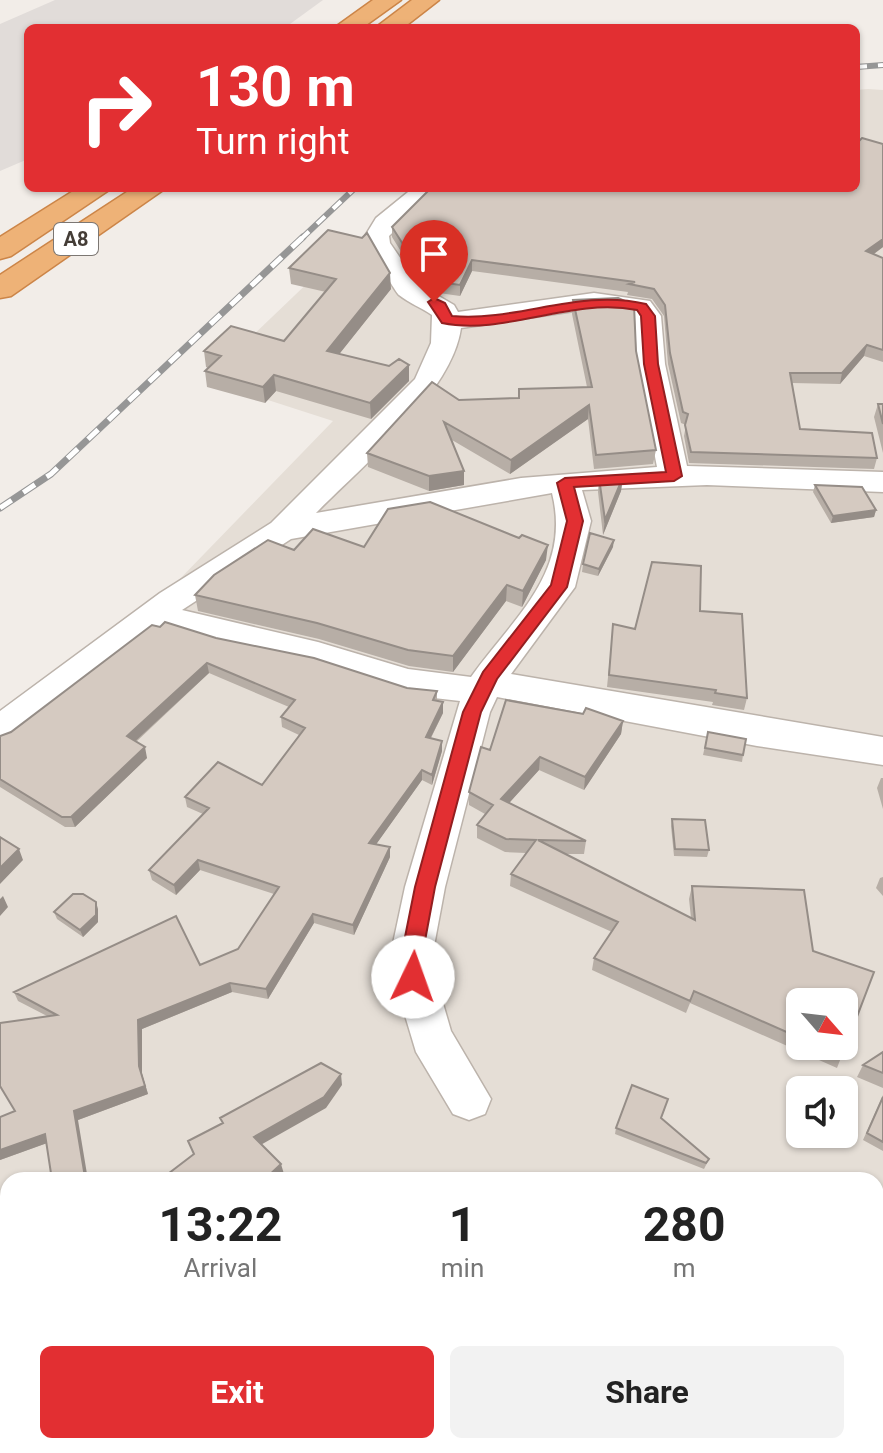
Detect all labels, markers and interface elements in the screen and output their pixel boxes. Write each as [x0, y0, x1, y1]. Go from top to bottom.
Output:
text: 130 m [196, 54, 355, 120]
icon: right [64, 56, 168, 160]
text: Turn right [196, 121, 349, 163]
pin [400, 220, 468, 302]
road number: A8 [54, 223, 98, 255]
icon: arrive [412, 232, 456, 276]
position arrow [371, 935, 455, 1019]
north arrow [786, 988, 858, 1060]
map controls [786, 988, 858, 1148]
button: sound [786, 1076, 858, 1148]
text: 13:22 [159, 1196, 282, 1253]
text: 1 [449, 1196, 476, 1253]
text: 280 [643, 1196, 725, 1253]
text: Arrival [184, 1253, 257, 1283]
text: min [441, 1253, 484, 1283]
text: m [673, 1253, 696, 1283]
button: Exit [40, 1346, 434, 1438]
button: Share [450, 1346, 844, 1438]

